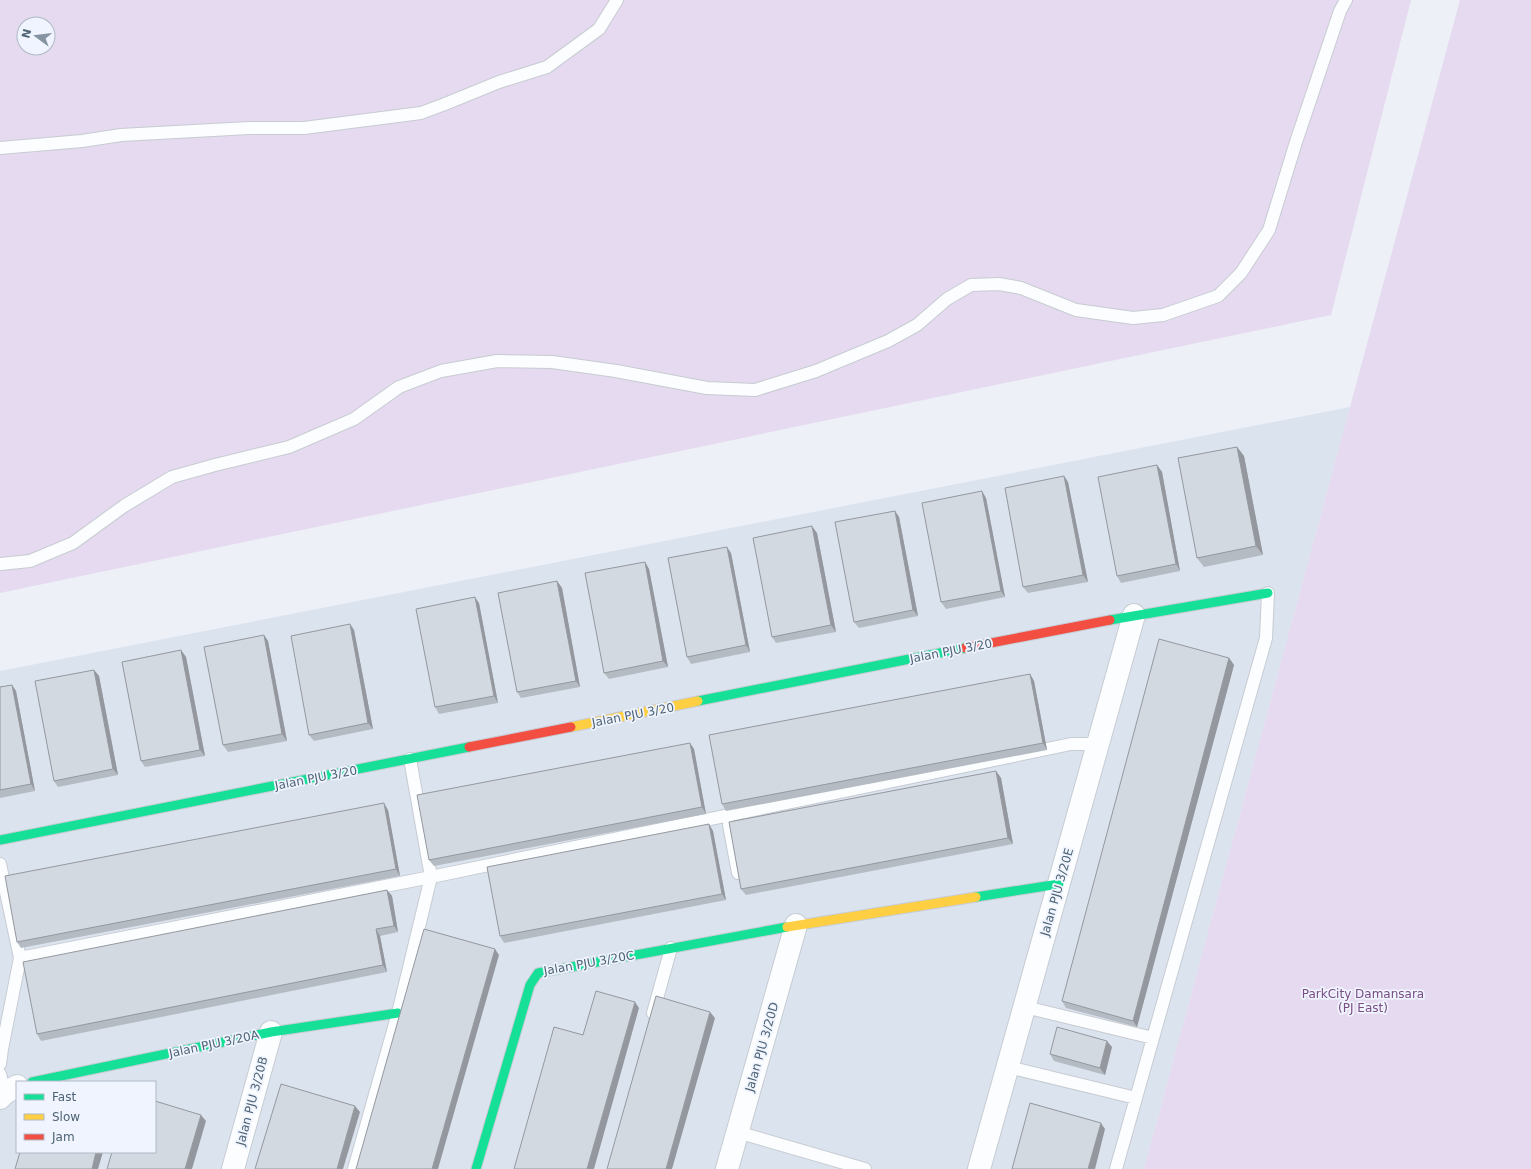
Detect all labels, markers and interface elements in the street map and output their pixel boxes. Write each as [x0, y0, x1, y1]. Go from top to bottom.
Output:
north arrow [16, 16, 56, 56]
text: N [19, 27, 34, 40]
street label: Jalan PJU 3/20 [908, 636, 993, 666]
street label: Jalan PJU 3/20 [590, 700, 675, 730]
street label: Jalan PJU 3/20 [273, 763, 358, 793]
street label: Jalan PJU 3/20E [1037, 846, 1076, 939]
street label: Jalan PJU 3/20C [542, 948, 635, 978]
park label: ParkCity Damansara (PJ East) [1302, 987, 1424, 1015]
street label: Jalan PJU 3/20D [742, 1001, 781, 1094]
street label: Jalan PJU 3/20A [167, 1027, 261, 1061]
street label: Jalan PJU 3/20B [233, 1055, 271, 1148]
legend [16, 1081, 156, 1153]
text: Fast [52, 1090, 76, 1104]
text: Slow [52, 1110, 80, 1124]
text: Jam [51, 1130, 75, 1144]

